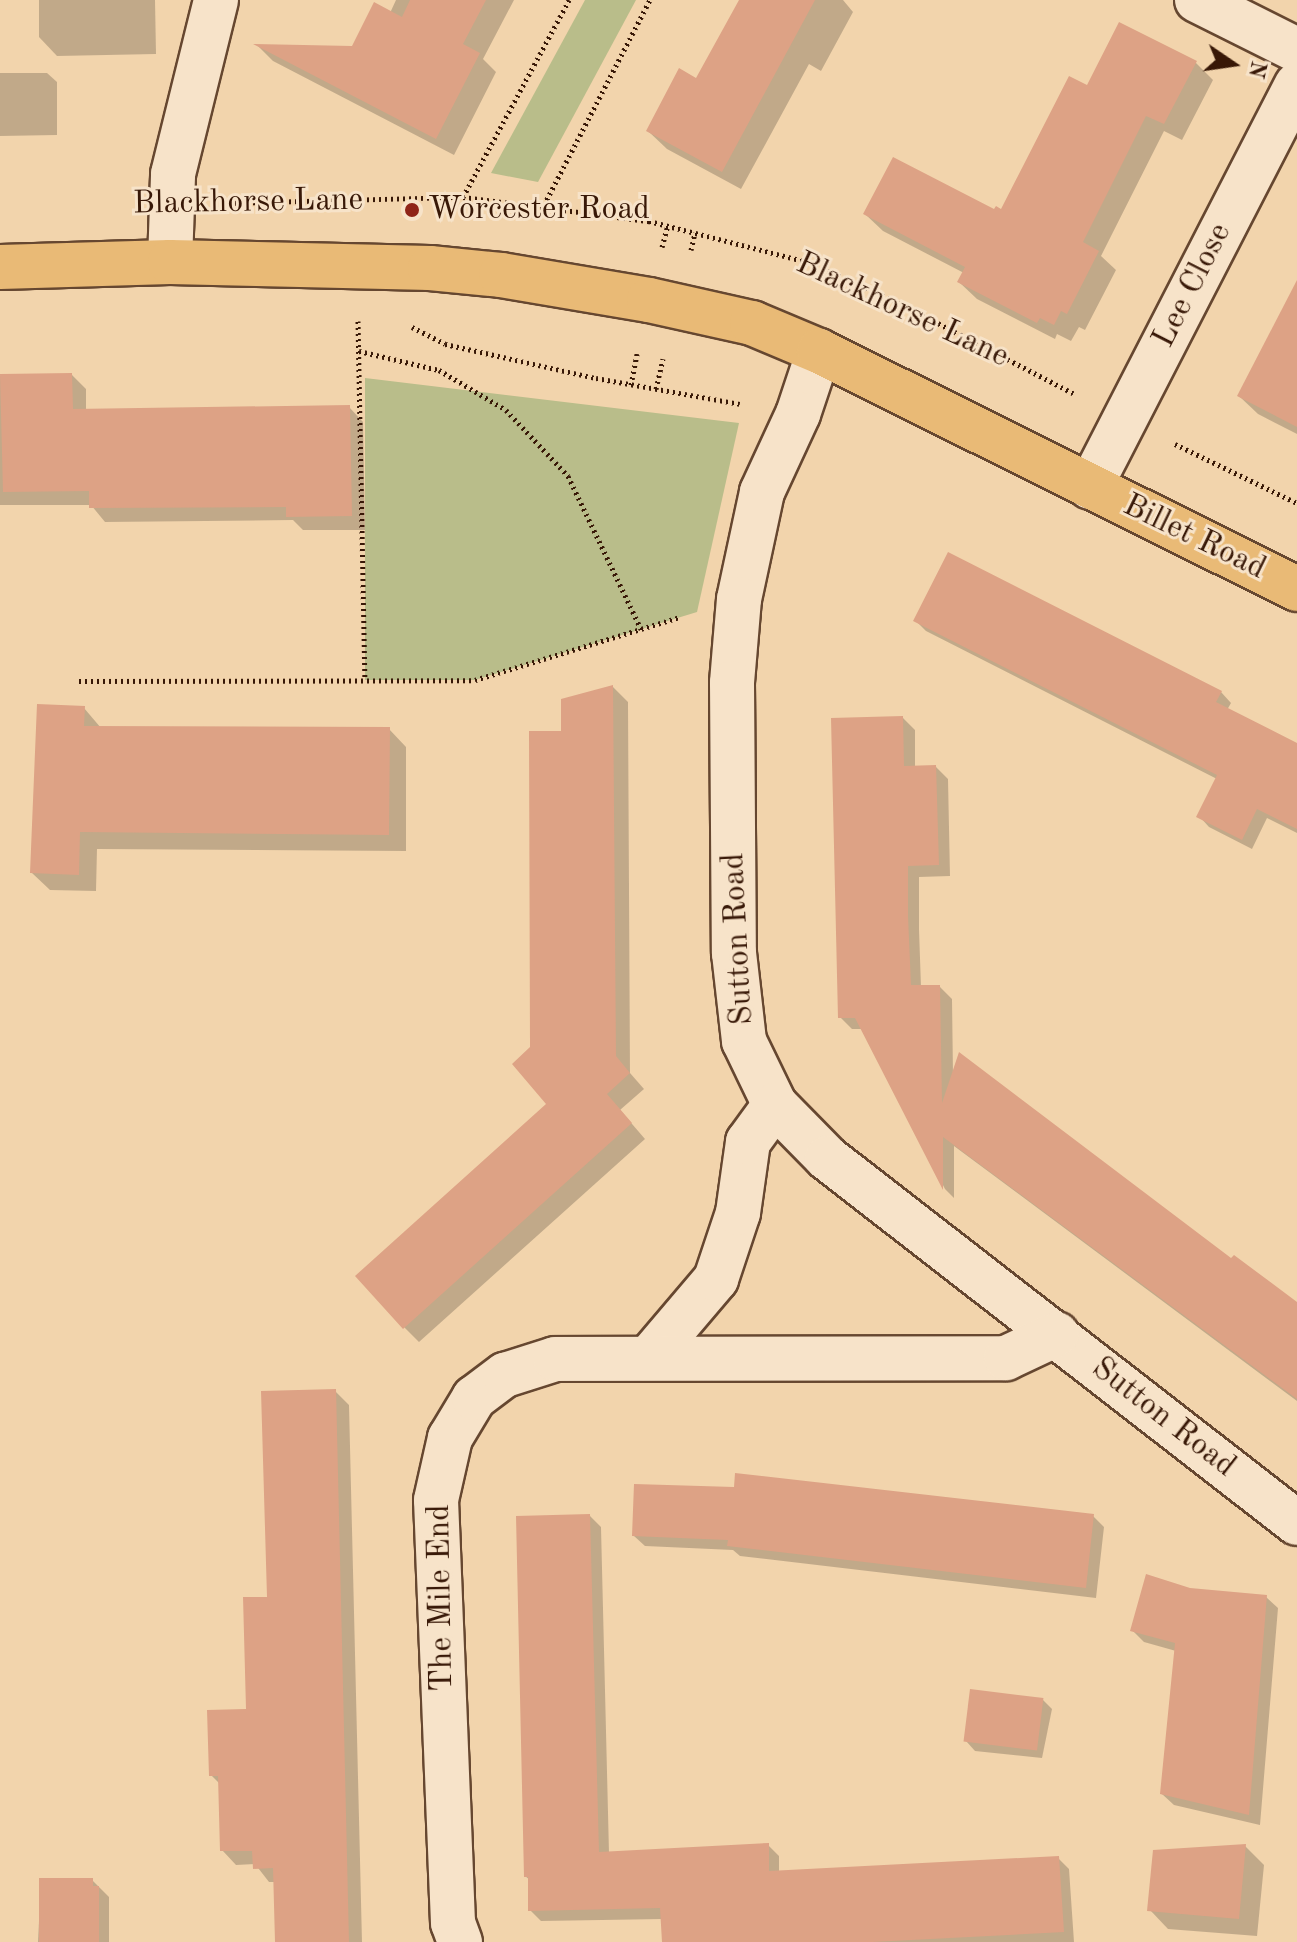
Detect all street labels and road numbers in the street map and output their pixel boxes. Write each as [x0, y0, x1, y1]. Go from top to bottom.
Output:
street label: Blackhorse Lane [133, 182, 363, 224]
street label: Lee Close [1145, 217, 1241, 355]
street label: Blackhorse Lane [790, 245, 1014, 377]
street label: Billet Road [1116, 487, 1272, 589]
street label: Sutton Road [715, 852, 763, 1026]
street label: Sutton Road [1083, 1350, 1243, 1486]
street label: The Mile End [421, 1504, 463, 1692]

